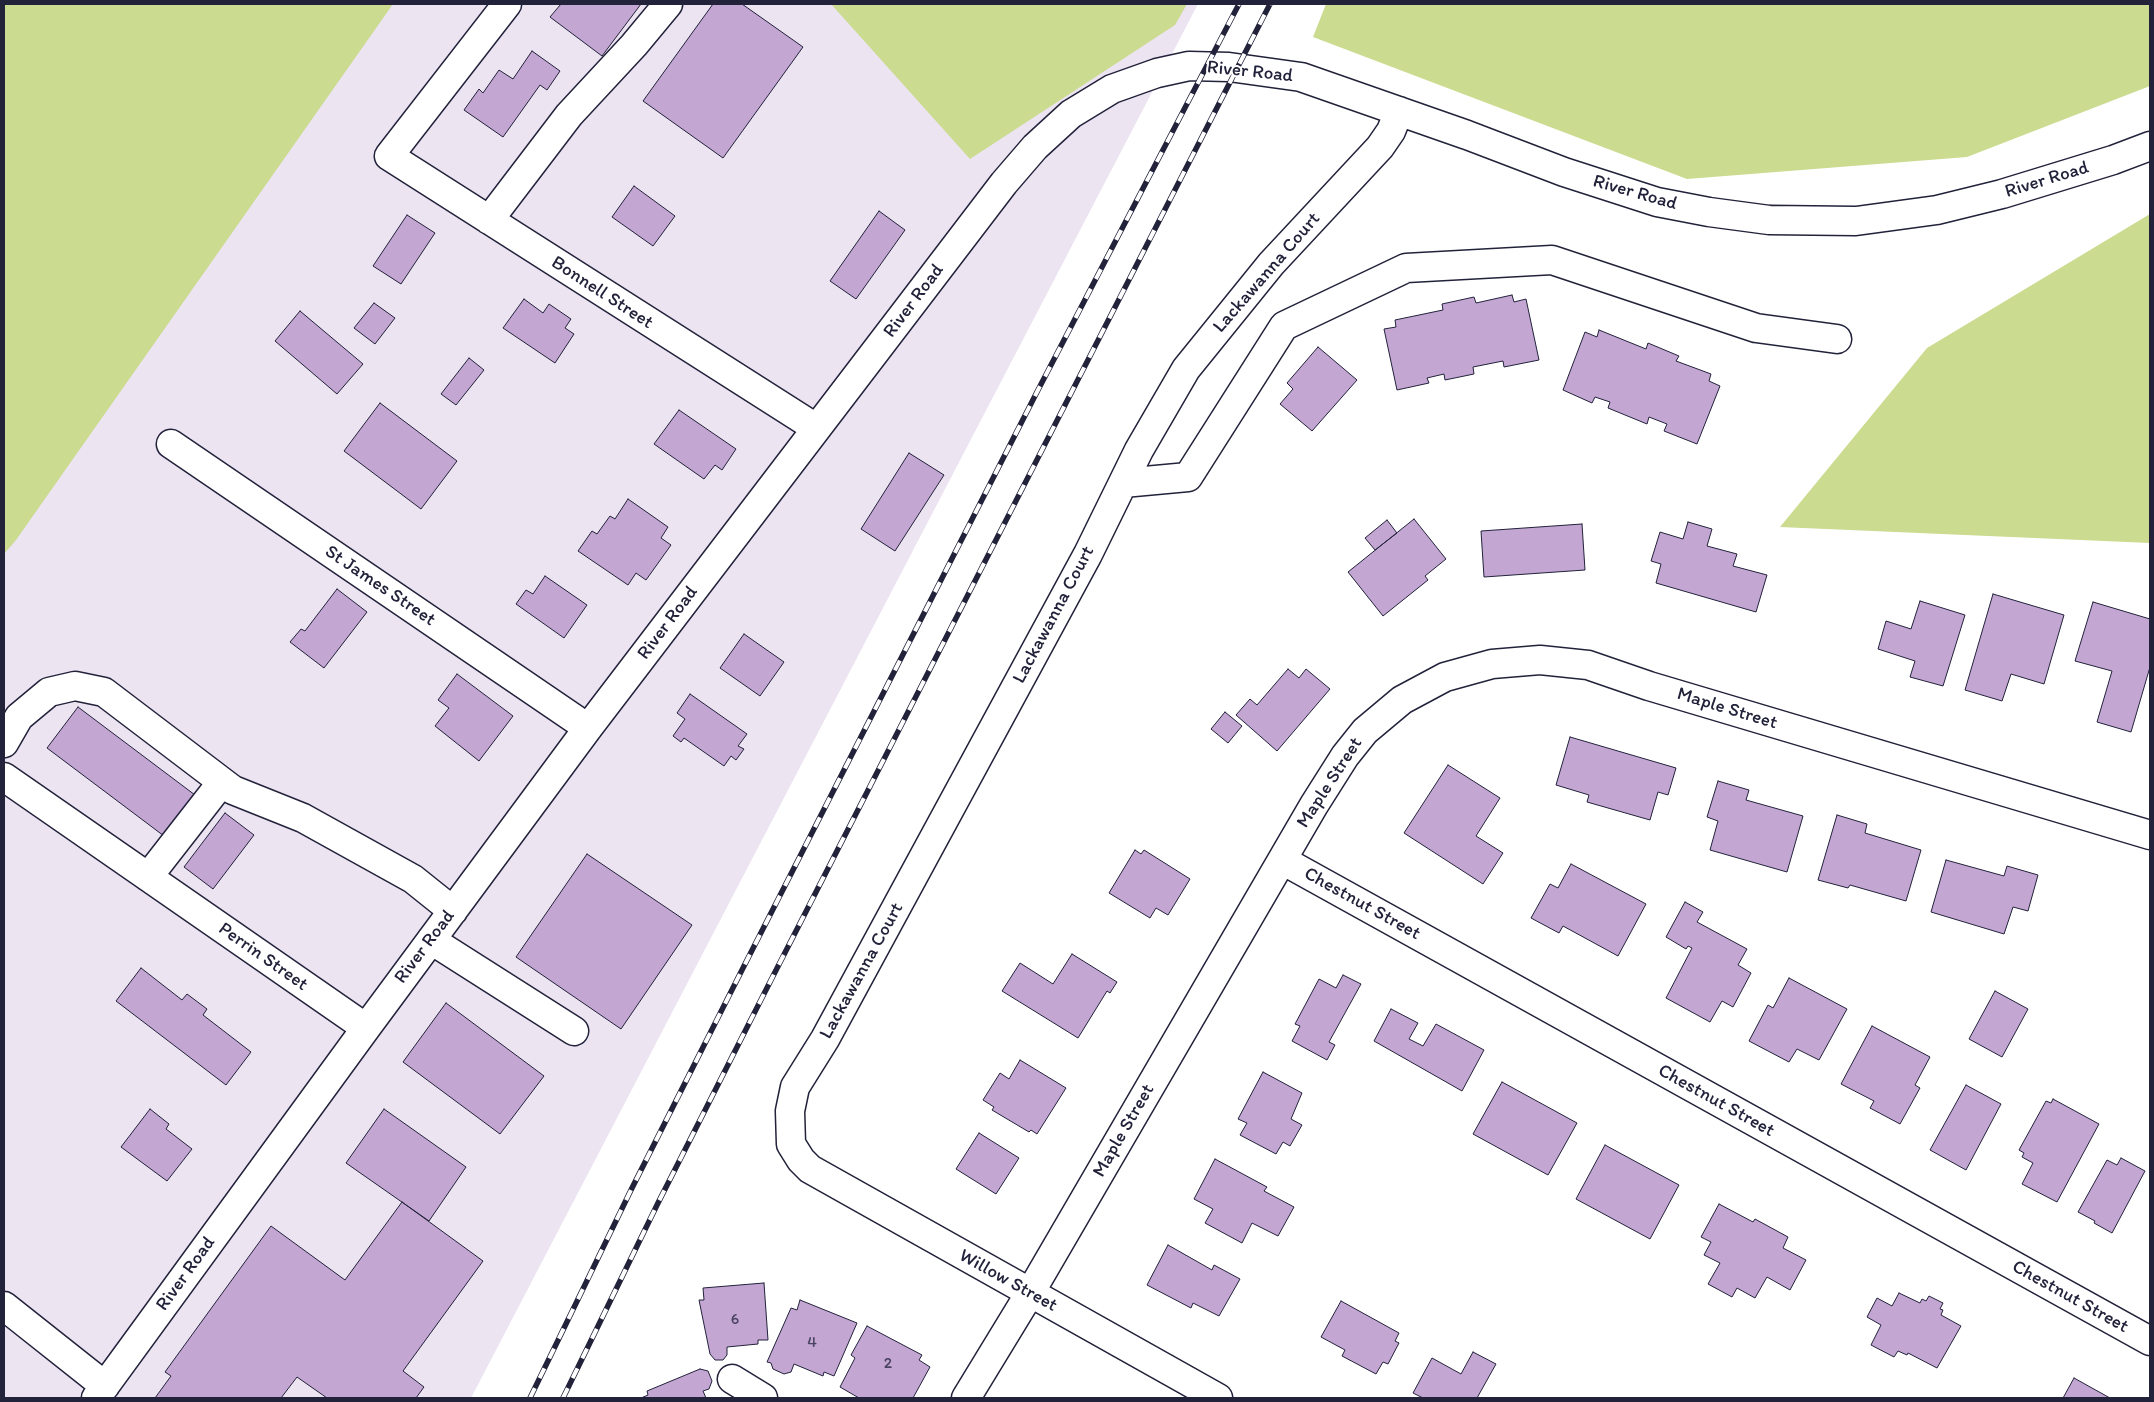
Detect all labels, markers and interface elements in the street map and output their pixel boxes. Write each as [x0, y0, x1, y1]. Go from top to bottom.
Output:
street label: River Road [1206, 56, 1294, 88]
street label: River Road [2002, 156, 2092, 204]
street label: River Road [1590, 170, 1680, 216]
street label: Lackawanna Court [1208, 208, 1326, 338]
street label: Bonnell Street [547, 252, 657, 334]
street label: River Road [879, 260, 949, 342]
street label: St James Street [320, 541, 440, 631]
street label: Lackawanna Court [1008, 542, 1100, 688]
street label: River Road [633, 582, 703, 664]
street label: Maple Street [1674, 683, 1780, 735]
street label: Maple Street [1292, 733, 1368, 833]
street label: Chestnut Street [1300, 863, 1424, 945]
street label: Lackawanna Court [815, 899, 909, 1043]
street label: River Road [390, 906, 460, 988]
street label: Perrin Street [214, 918, 312, 996]
street label: Chestnut Street [1654, 1060, 1778, 1142]
street label: Maple Street [1088, 1080, 1160, 1182]
street label: River Road [151, 1232, 221, 1316]
street label: Willow Street [955, 1245, 1061, 1317]
street label: Chestnut Street [2008, 1256, 2132, 1338]
house number: 6 [731, 1310, 739, 1330]
house number: 4 [807, 1333, 817, 1353]
house number: 2 [884, 1354, 892, 1374]

